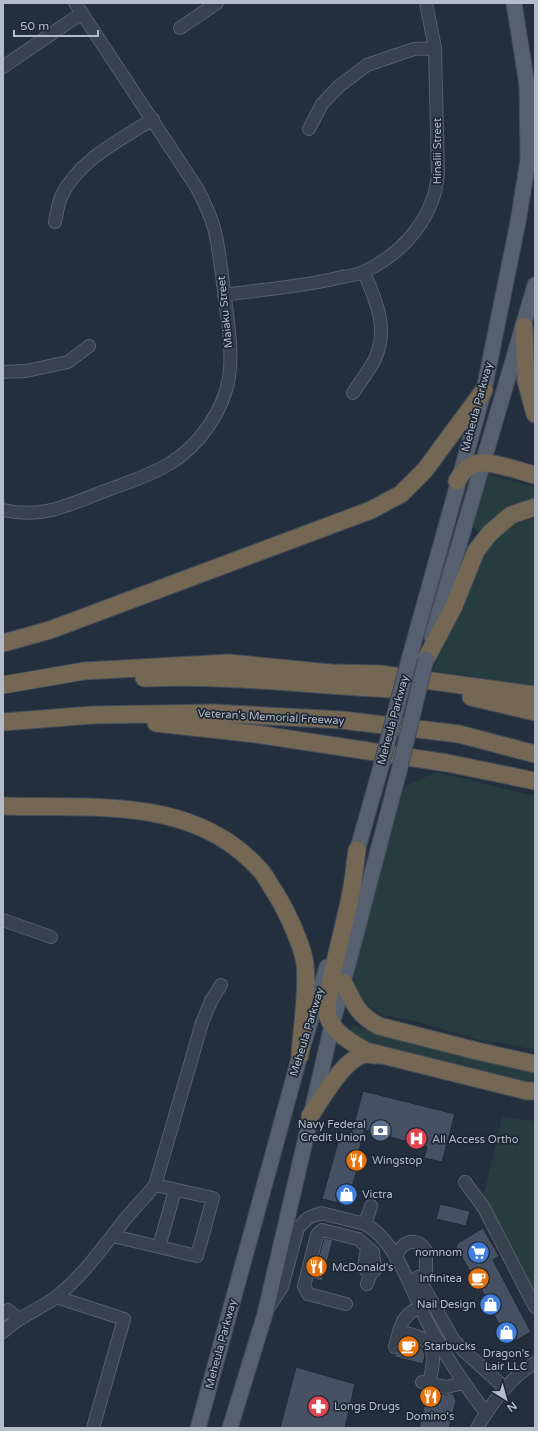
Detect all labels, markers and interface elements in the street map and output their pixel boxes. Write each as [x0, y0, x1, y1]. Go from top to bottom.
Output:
scale bar [14, 12, 98, 38]
text: 50 m [20, 19, 49, 33]
street label: Hinalii Street [431, 118, 444, 184]
street label: Maiaku Street [215, 275, 235, 349]
street label: Meheula Parkway [459, 361, 495, 453]
street label: Meheula Parkway [375, 674, 411, 766]
street label: Veteran's Memorial Freeway [197, 707, 345, 727]
street label: Meheula Parkway [287, 986, 327, 1078]
bank icon: Navy Federal Credit Union [368, 1117, 394, 1143]
place label: Navy Federal Credit Union [298, 1118, 366, 1144]
hospital icon: All Access Ortho [404, 1126, 430, 1152]
place label: All Access Ortho [432, 1133, 519, 1146]
restaurant icon: Wingstop [344, 1147, 370, 1173]
place label: Wingstop [372, 1154, 422, 1167]
shop icon: Victra [334, 1181, 360, 1207]
place label: Victra [362, 1188, 393, 1201]
supermarket icon: nomnom [465, 1239, 491, 1265]
place label: nomnom [415, 1246, 462, 1259]
restaurant icon: McDonald's [303, 1254, 329, 1280]
place label: McDonald's [332, 1261, 393, 1274]
cafe icon: Infinitea [465, 1265, 491, 1291]
place label: Infinitea [419, 1272, 462, 1285]
shop icon: Nail Design [478, 1291, 504, 1317]
street label: Meheula Parkway [203, 1298, 239, 1390]
place label: Nail Design [417, 1298, 476, 1311]
shop icon: Dragon’s Lair LLC [493, 1320, 519, 1346]
cafe icon: Starbucks [396, 1333, 422, 1359]
place label: Starbucks [424, 1340, 476, 1353]
place label: Dragon’s Lair LLC [483, 1347, 529, 1373]
north arrow [486, 1379, 526, 1419]
restaurant icon: Domino's [417, 1383, 443, 1409]
pharmacy icon: Longs Drugs [305, 1393, 331, 1419]
text: N [504, 1399, 519, 1414]
place label: Longs Drugs [334, 1400, 400, 1413]
place label: Domino's [406, 1410, 454, 1423]

